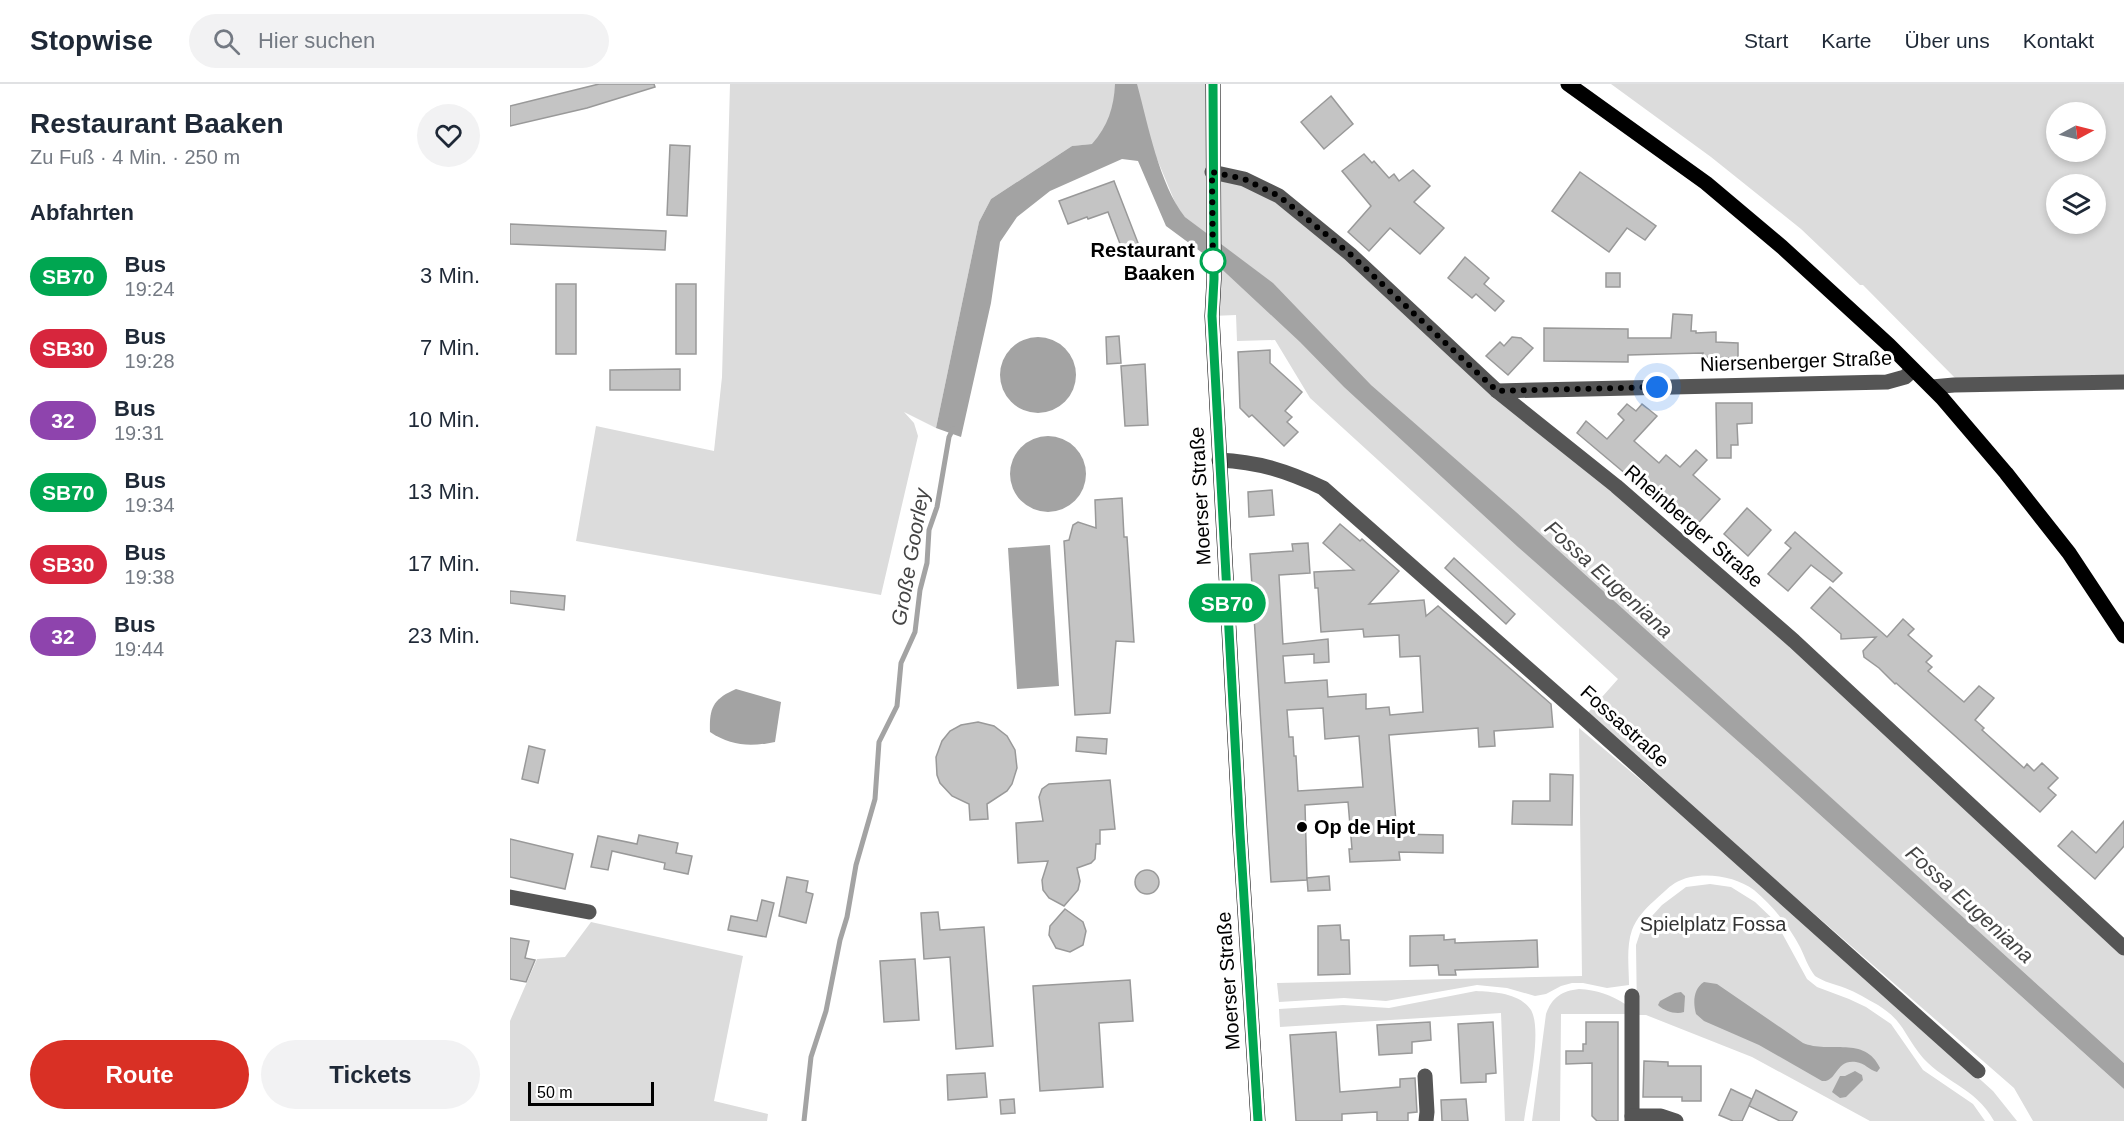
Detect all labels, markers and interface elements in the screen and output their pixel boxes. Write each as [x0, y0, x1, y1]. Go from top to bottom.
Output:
search box [189, 14, 609, 68]
text: Stopwise [30, 25, 153, 56]
icon: search [210, 25, 243, 58]
text: Hier suchen [258, 28, 375, 53]
text: Start [1744, 29, 1788, 52]
text: Karte [1821, 29, 1872, 52]
text: Über uns [1905, 29, 1990, 52]
text: Kontakt [2023, 29, 2094, 52]
north arrow [2046, 102, 2106, 162]
map controls [2046, 102, 2106, 234]
button: heart [417, 104, 480, 167]
text: Restaurant Baaken [30, 108, 284, 139]
text: Zu Fuß · 4 Min. · 250 m [30, 146, 240, 168]
button: layers [2046, 174, 2106, 234]
text: Abfahrten [30, 200, 134, 225]
place label: Restaurant Baaken [1091, 239, 1195, 284]
marker: Restaurant Baaken [1200, 248, 1226, 274]
text: Bus [125, 252, 166, 277]
text: 3 Min. [420, 263, 480, 288]
text: SB70 [42, 265, 95, 288]
text: 19:24 [125, 278, 175, 300]
text: Bus [125, 324, 166, 349]
text: 7 Min. [420, 335, 480, 360]
text: SB30 [42, 337, 95, 360]
street label: Niersenberger Straße [1700, 347, 1892, 375]
text: 19:28 [125, 350, 175, 372]
your location [1642, 372, 1672, 402]
text: Bus [114, 396, 156, 421]
text: 10 Min. [408, 407, 480, 432]
text: 32 [51, 409, 75, 432]
text: 19:31 [114, 422, 164, 444]
street label: Moerser Straße [1185, 426, 1215, 566]
street label: Rheinberger Straße [1620, 460, 1768, 592]
text: Bus [125, 468, 166, 493]
text: 13 Min. [408, 479, 480, 504]
text: SB70 [42, 481, 95, 504]
water label: Große Goorley [887, 485, 934, 627]
text: 19:34 [125, 494, 175, 516]
water label: Fossa Eugeniana [1541, 516, 1677, 642]
text: Bus [125, 540, 166, 565]
text: 17 Min. [408, 551, 480, 576]
text: SB30 [42, 553, 95, 576]
text: 19:38 [125, 566, 175, 588]
line badge: SB70 [1185, 584, 1269, 622]
text: SB70 [1201, 592, 1253, 615]
text: Bus [114, 612, 156, 637]
text: 23 Min. [408, 623, 480, 648]
text: 32 [51, 625, 75, 648]
text: 19:44 [114, 638, 164, 660]
street label: Fossastraße [1576, 681, 1674, 771]
place label: Op de Hipt [1314, 816, 1415, 838]
marker: Op de Hipt [1295, 820, 1309, 834]
water label: Fossa Eugeniana [1902, 841, 2038, 967]
street label: Moerser Straße [1212, 911, 1244, 1051]
park label: Spielplatz Fossa [1640, 913, 1787, 935]
button: Route [30, 1040, 249, 1109]
button: Tickets [261, 1040, 480, 1109]
scale bar [528, 1079, 654, 1106]
text: 50 m [537, 1084, 573, 1101]

